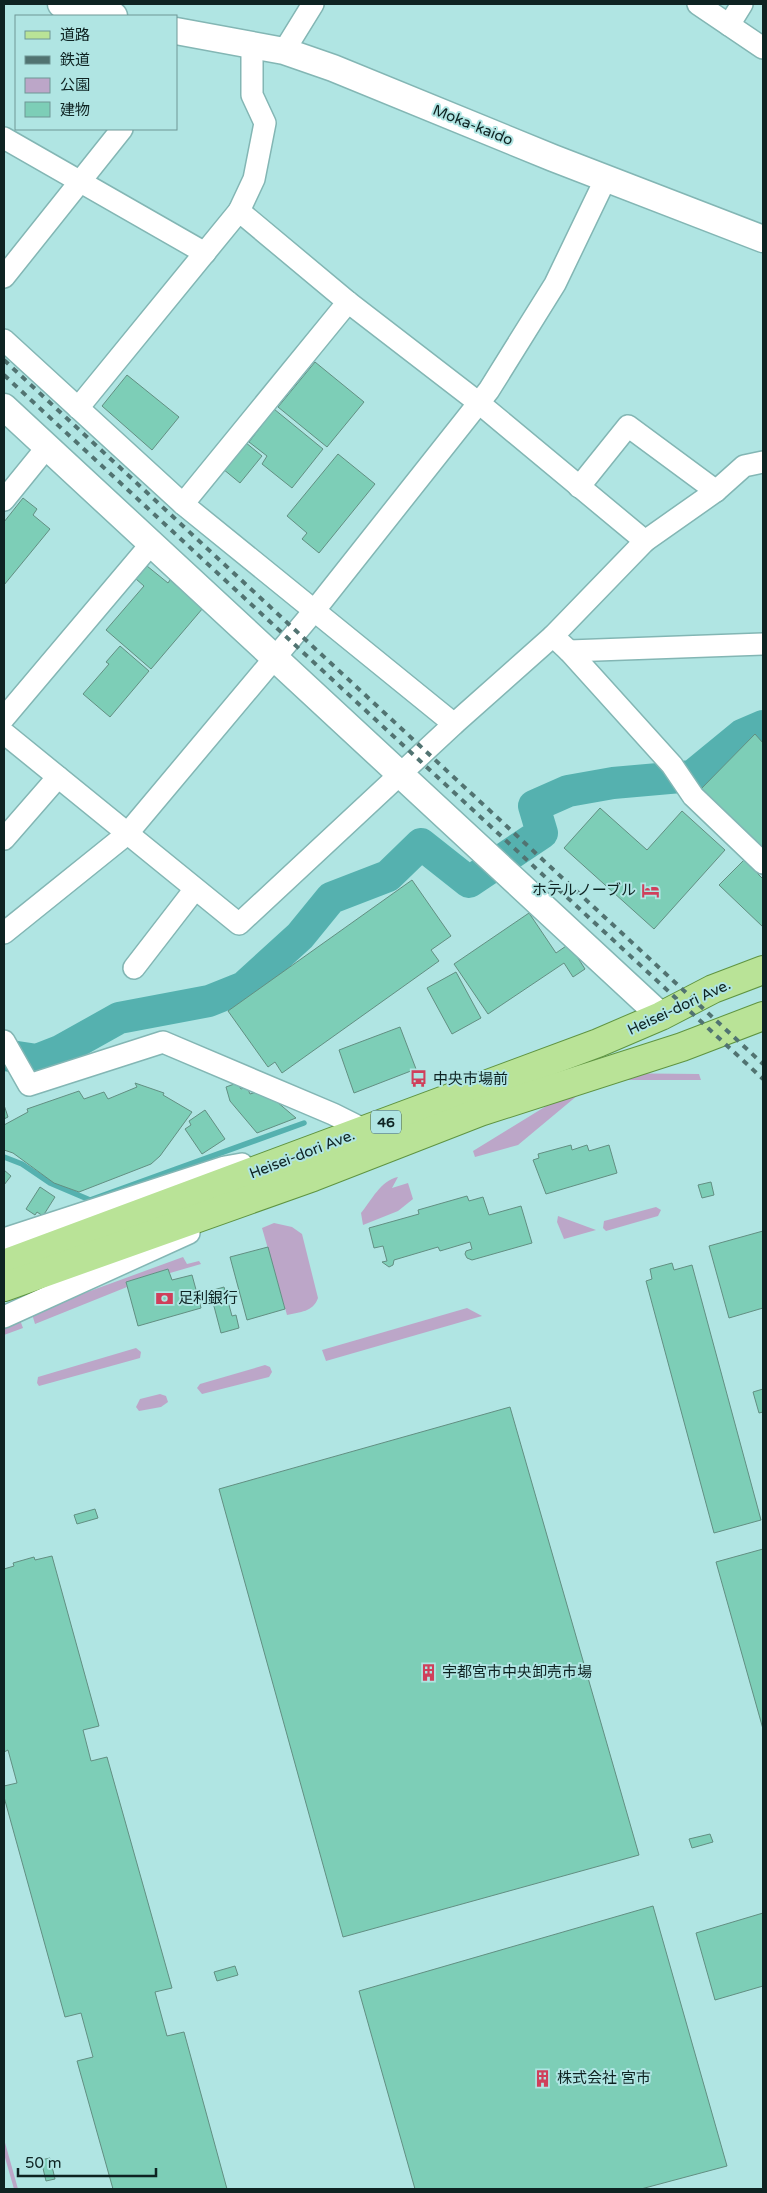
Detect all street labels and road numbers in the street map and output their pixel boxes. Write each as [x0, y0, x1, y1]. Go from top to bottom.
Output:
street label: Moka-kaido [430, 101, 516, 149]
street label: Heisei-dori Ave. [625, 975, 733, 1039]
road number: 46 [371, 1110, 401, 1134]
street label: Heisei-dori Ave. [247, 1126, 357, 1182]

